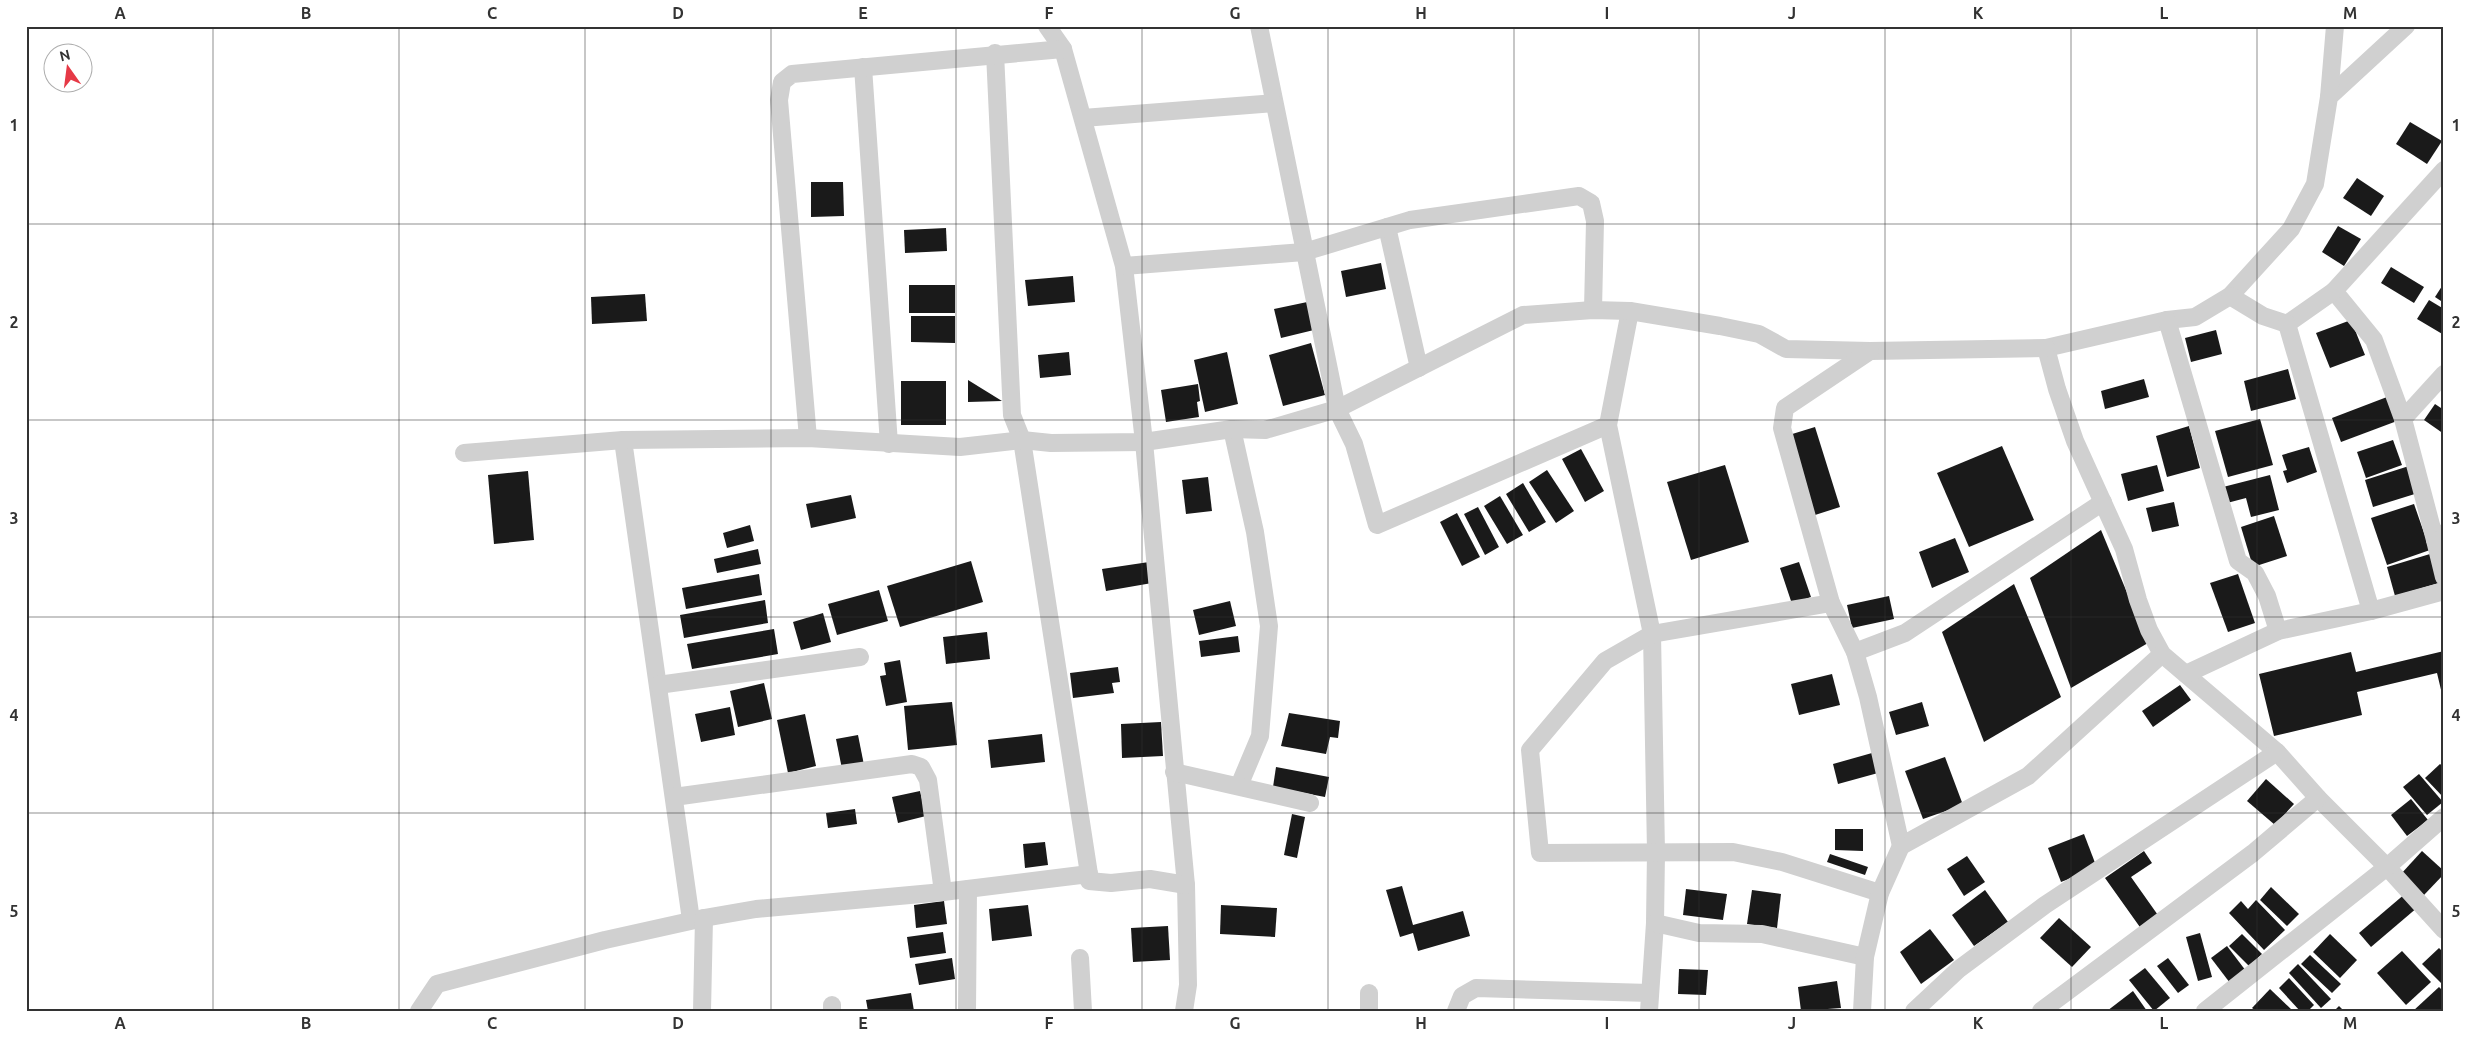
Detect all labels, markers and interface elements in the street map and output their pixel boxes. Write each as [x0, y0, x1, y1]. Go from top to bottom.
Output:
text: A [114, 4, 126, 22]
text: B [301, 4, 311, 22]
text: C [487, 4, 497, 22]
text: D [672, 4, 684, 22]
text: E [858, 4, 868, 22]
text: F [1045, 4, 1054, 22]
text: G [1229, 4, 1241, 22]
text: H [1415, 4, 1427, 22]
text: I [1605, 4, 1609, 22]
text: J [1788, 4, 1796, 22]
text: K [1973, 4, 1984, 22]
text: L [2160, 4, 2169, 22]
text: M [2343, 4, 2357, 22]
north arrow [42, 42, 92, 92]
text: N [58, 46, 72, 64]
text: 1 [9, 116, 19, 134]
text: 1 [2451, 116, 2461, 134]
text: 2 [9, 313, 19, 331]
text: 2 [2451, 313, 2461, 331]
text: 3 [9, 509, 19, 527]
text: 3 [2451, 509, 2461, 527]
text: 4 [9, 706, 19, 724]
text: 4 [2451, 706, 2461, 724]
text: 5 [9, 902, 19, 920]
text: 5 [2451, 902, 2461, 920]
text: A [114, 1014, 126, 1032]
text: B [301, 1014, 311, 1032]
text: C [487, 1014, 497, 1032]
text: D [672, 1014, 684, 1032]
text: E [858, 1014, 868, 1032]
text: F [1045, 1014, 1054, 1032]
text: G [1229, 1014, 1241, 1032]
text: H [1415, 1014, 1427, 1032]
text: I [1605, 1014, 1609, 1032]
text: J [1788, 1014, 1796, 1032]
text: K [1973, 1014, 1984, 1032]
text: L [2160, 1014, 2169, 1032]
text: M [2343, 1014, 2357, 1032]

